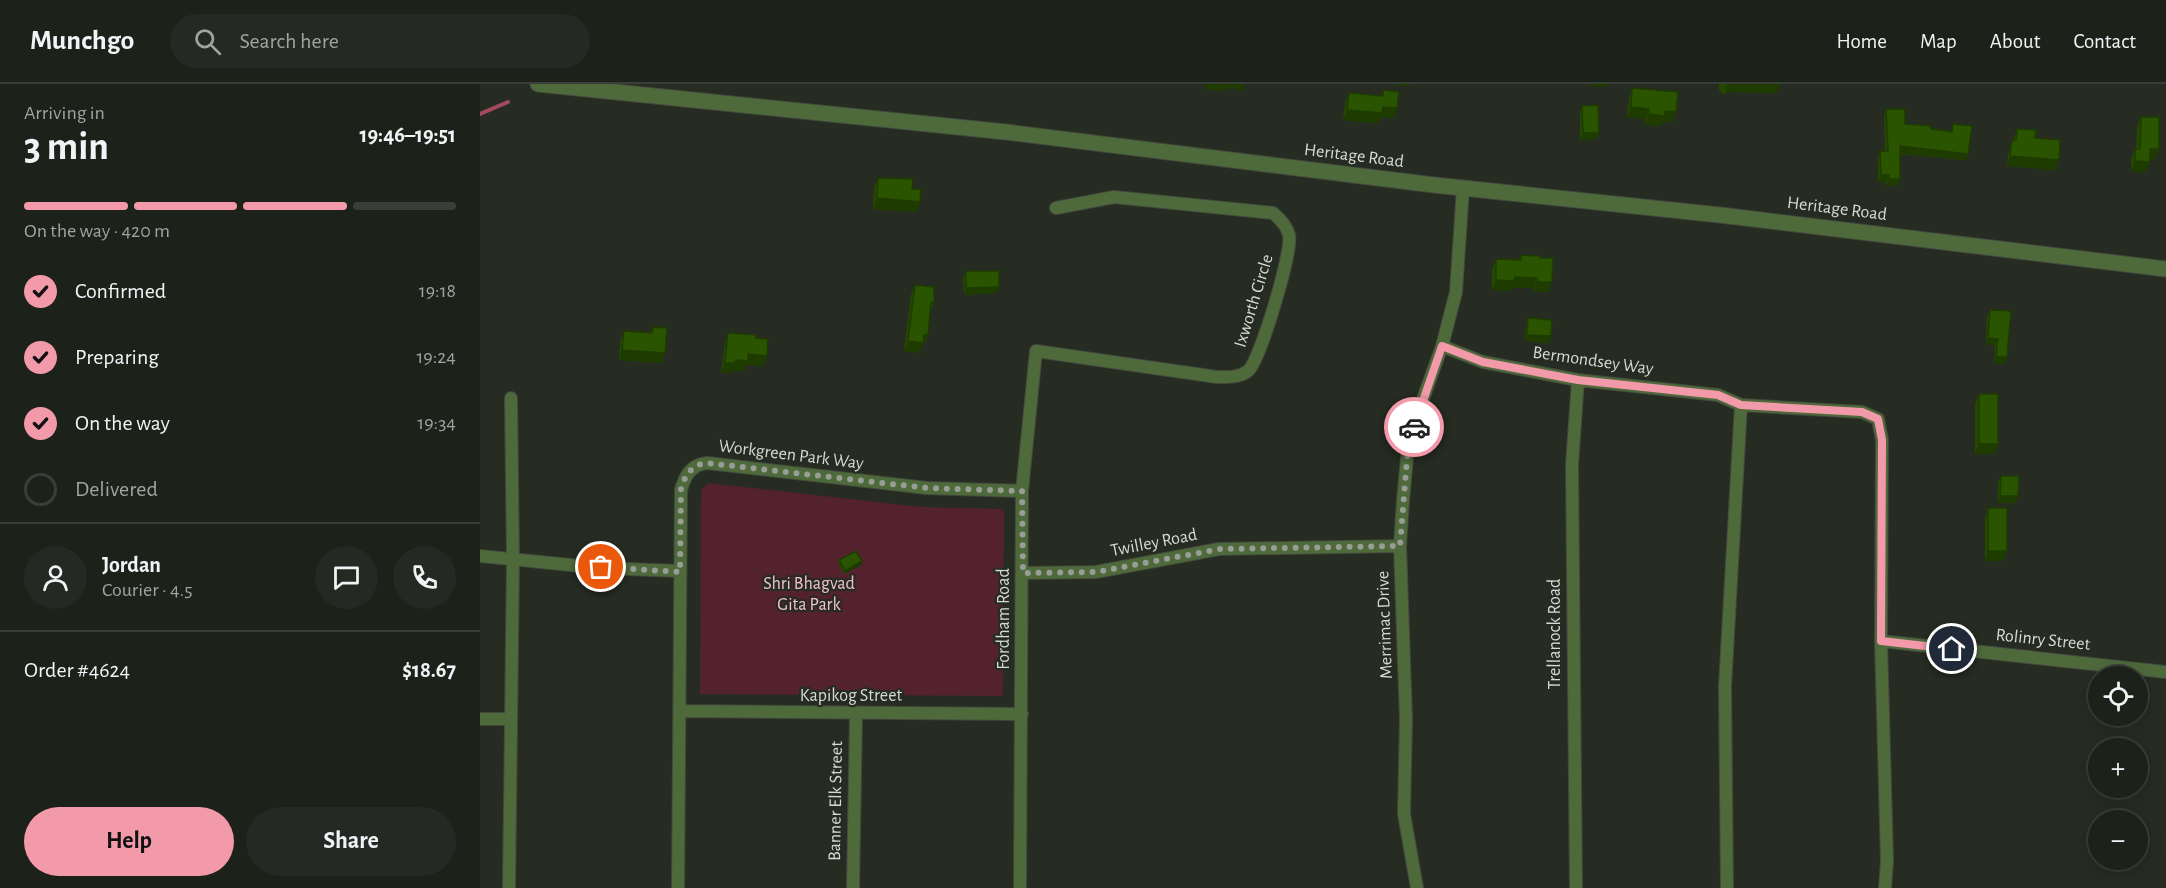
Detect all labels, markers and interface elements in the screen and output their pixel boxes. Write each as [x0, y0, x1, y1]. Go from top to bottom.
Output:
search box [170, 14, 590, 68]
icon: search [191, 25, 224, 58]
text: Munchgo [30, 27, 134, 55]
text: Search here [239, 30, 339, 52]
text: Home [1836, 31, 1887, 52]
text: Map [1920, 31, 1957, 52]
text: About [1990, 31, 2040, 52]
text: Contact [2073, 31, 2136, 52]
text: Arriving in [24, 103, 105, 123]
text: 19:46–19:51 [360, 124, 456, 146]
text: 3 min [24, 128, 109, 167]
street label: Heritage Road [1303, 141, 1405, 171]
street label: Heritage Road [1786, 194, 1888, 224]
text: On the way · 420 m [24, 221, 170, 241]
street label: Ixworth Circle [1231, 252, 1277, 350]
icon: check [24, 275, 57, 308]
text: Confirmed [75, 280, 166, 302]
text: 19:18 [419, 281, 456, 301]
icon: check [24, 341, 57, 374]
street label: Bermondsey Way [1531, 344, 1655, 378]
text: Preparing [75, 346, 159, 368]
text: 19:24 [416, 347, 456, 367]
courier [1384, 397, 1444, 457]
icon: check [24, 407, 57, 440]
icon: car [1398, 411, 1431, 444]
text: On the way [75, 412, 170, 434]
text: 19:34 [417, 413, 456, 433]
street label: Workgreen Park Way [717, 437, 865, 473]
text: Delivered [75, 478, 158, 500]
street label: Twilley Road [1109, 526, 1199, 560]
pin [575, 541, 626, 592]
button: person [24, 546, 87, 609]
button: chat [315, 546, 378, 609]
button: phone [393, 546, 456, 609]
icon: bag [584, 550, 617, 583]
text: Jordan [102, 554, 161, 576]
street label: Fordham Road [995, 568, 1013, 670]
street label: Merrimac Drive [1374, 571, 1396, 679]
park label: Shri Bhagvad Gita Park [763, 575, 855, 614]
street label: Trellanock Road [1546, 579, 1564, 689]
text: Courier · 4.5 [102, 580, 193, 600]
pin [1926, 623, 1977, 674]
street label: Rolinry Street [1995, 626, 2092, 654]
icon: home [1935, 632, 1968, 665]
text: Order #4624 [24, 659, 130, 681]
text: $18.67 [402, 659, 456, 681]
map controls [2088, 666, 2148, 870]
button: locate [2088, 666, 2148, 726]
street label: Kapikog Street [800, 687, 902, 705]
button: + [2088, 738, 2148, 798]
street label: Banner Elk Street [826, 741, 846, 861]
button: Help [24, 807, 234, 876]
button: Share [246, 807, 456, 876]
button: − [2088, 810, 2148, 870]

